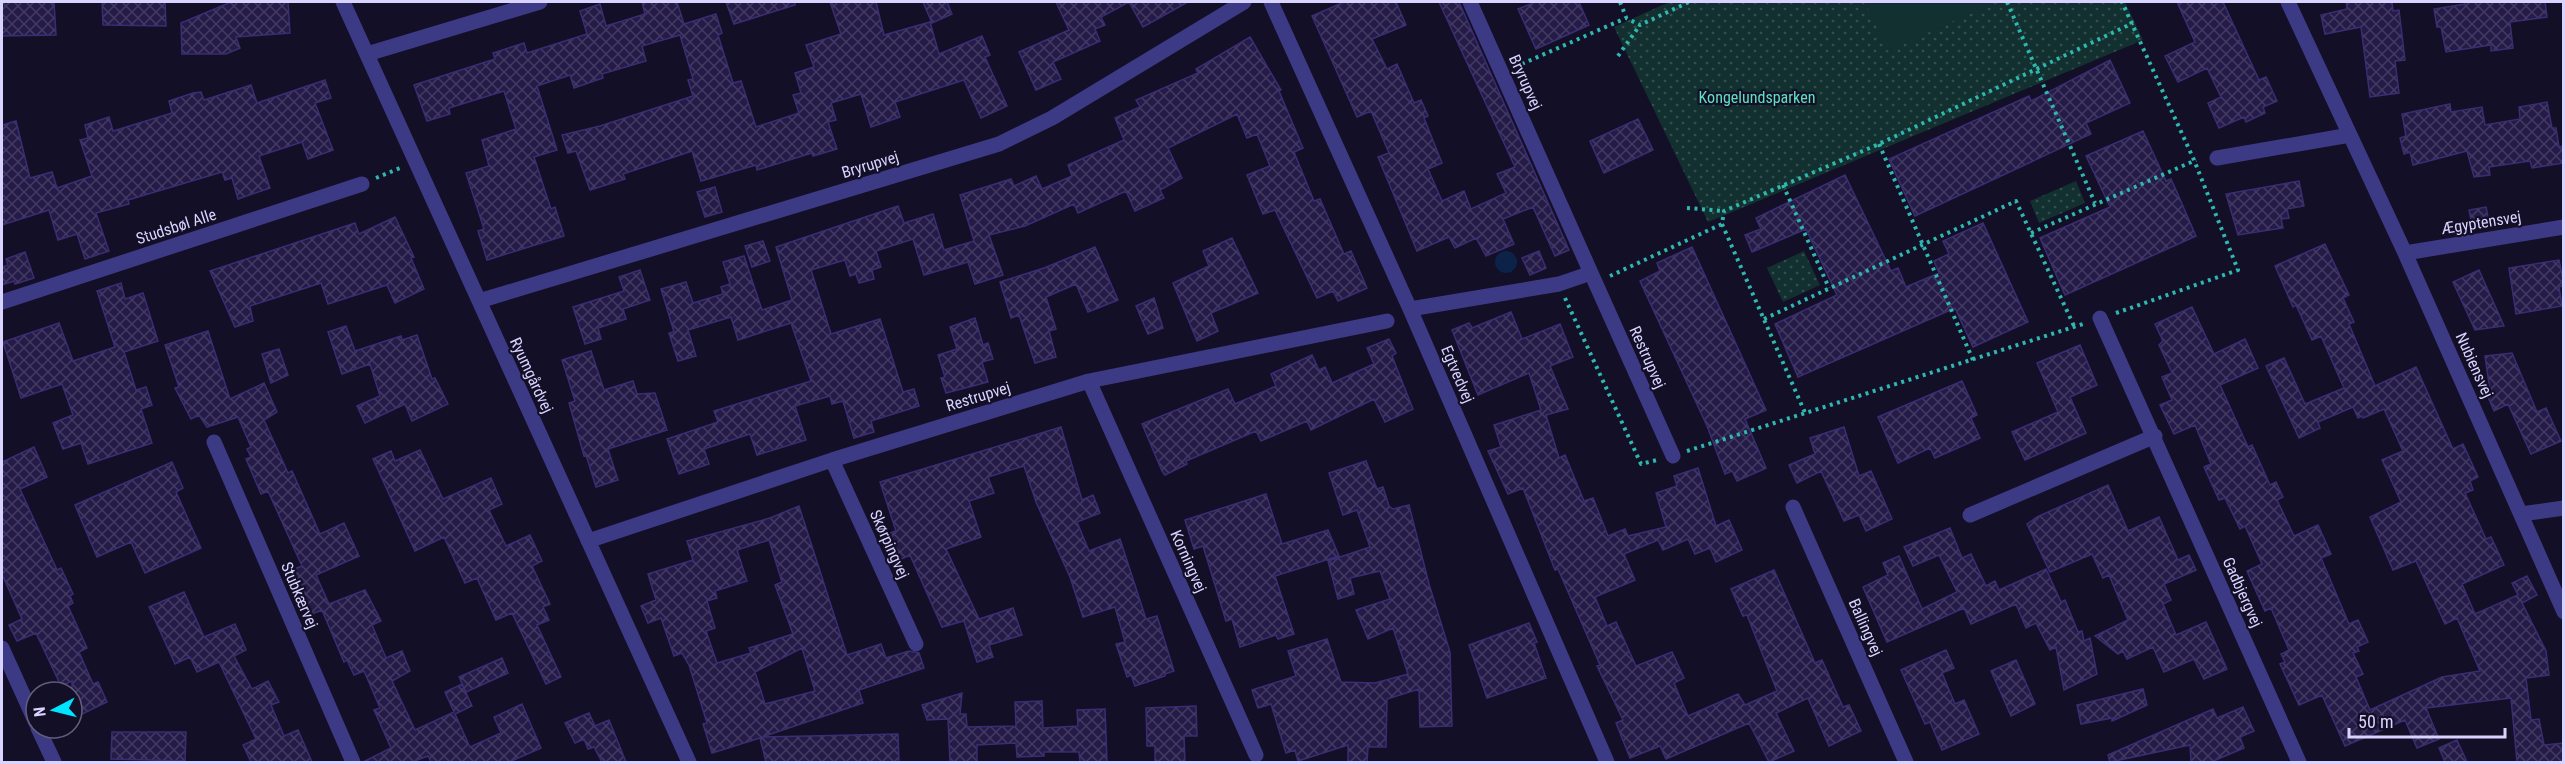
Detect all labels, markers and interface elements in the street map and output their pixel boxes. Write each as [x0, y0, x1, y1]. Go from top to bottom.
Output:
street label: Bryrupvej [1505, 52, 1546, 113]
park label: Kongelundsparken [1699, 88, 1815, 107]
street label: Bryrupvej [839, 147, 901, 182]
street label: Studsbøl Alle [134, 205, 219, 248]
street label: Ægyptensvej [2439, 207, 2522, 238]
street label: Restrupvej [1625, 323, 1670, 391]
street label: Nubiensvej [2452, 330, 2497, 401]
street label: Ryumgårdvej [506, 334, 557, 416]
street label: Egtvedvej [1437, 343, 1478, 406]
street label: Restrupvej [944, 378, 1013, 415]
street label: Skørpingvej [866, 507, 913, 582]
street label: Korningvej [1166, 527, 1211, 595]
street label: Gadbjergvej [2219, 554, 2266, 630]
street label: Stubkærvej [277, 559, 322, 631]
street label: Ballingvej [1844, 596, 1887, 659]
north arrow [24, 680, 84, 740]
scale bar [2349, 701, 2505, 739]
text: N [30, 706, 50, 718]
text: 50 m [2358, 711, 2393, 732]

